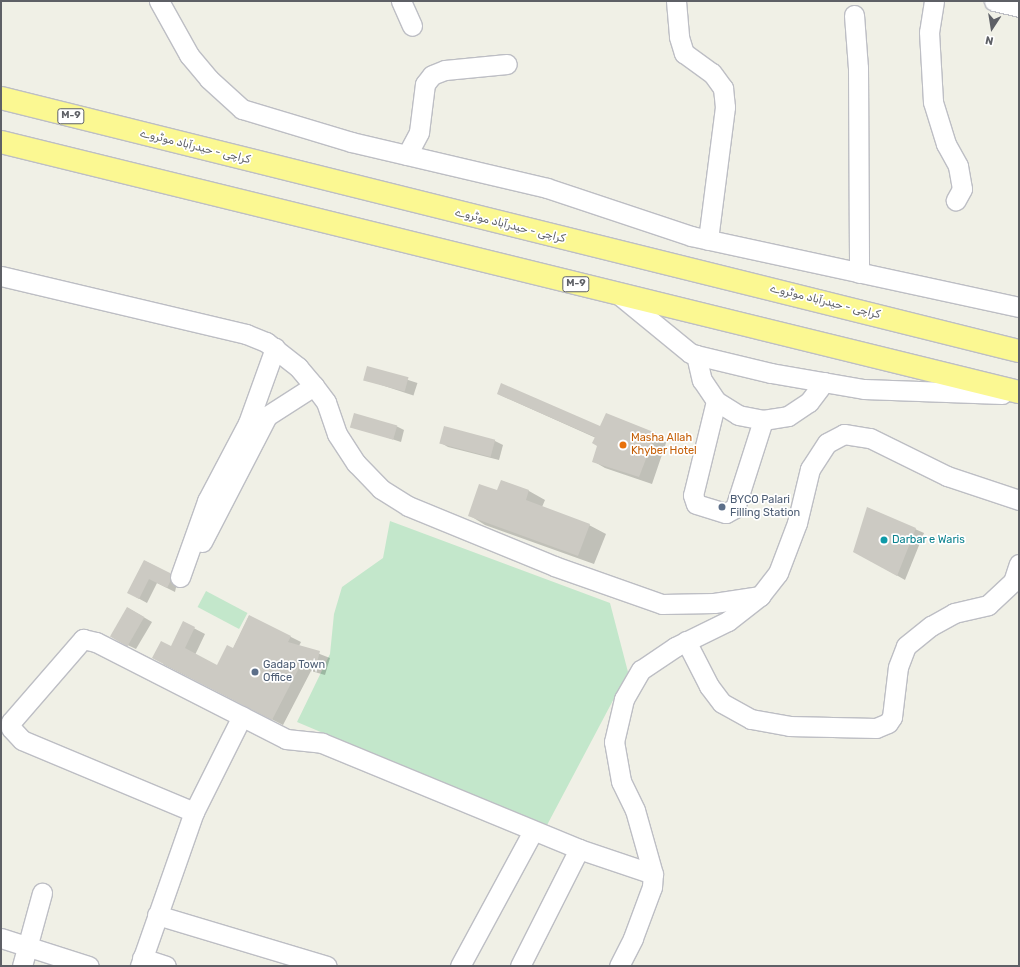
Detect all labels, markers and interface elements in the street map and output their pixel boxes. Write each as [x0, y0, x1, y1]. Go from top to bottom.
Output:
north arrow [972, 8, 1012, 48]
text: N [984, 33, 995, 47]
road number: M-9 [57, 108, 85, 124]
street label: کراچی - حیدرآباد موٹروے [139, 127, 251, 167]
street label: کراچی - حیدرآباد موٹروے [454, 206, 566, 246]
road number: M-9 [562, 276, 590, 292]
street label: کراچی - حیدرآباد موٹروے [769, 282, 881, 322]
place label: Masha Allah Khyber Hotel [631, 432, 697, 458]
marker: Masha Allah Khyber Hotel [618, 440, 628, 450]
place label: BYCO Palari Filling Station [730, 494, 800, 520]
marker: BYCO Palari Filling Station [717, 502, 727, 512]
place label: Darbar e Waris [892, 533, 965, 547]
marker: Darbar e Waris [879, 535, 889, 545]
place label: Gadap Town Office [263, 659, 325, 685]
marker: Gadap Town Office [250, 667, 260, 677]

